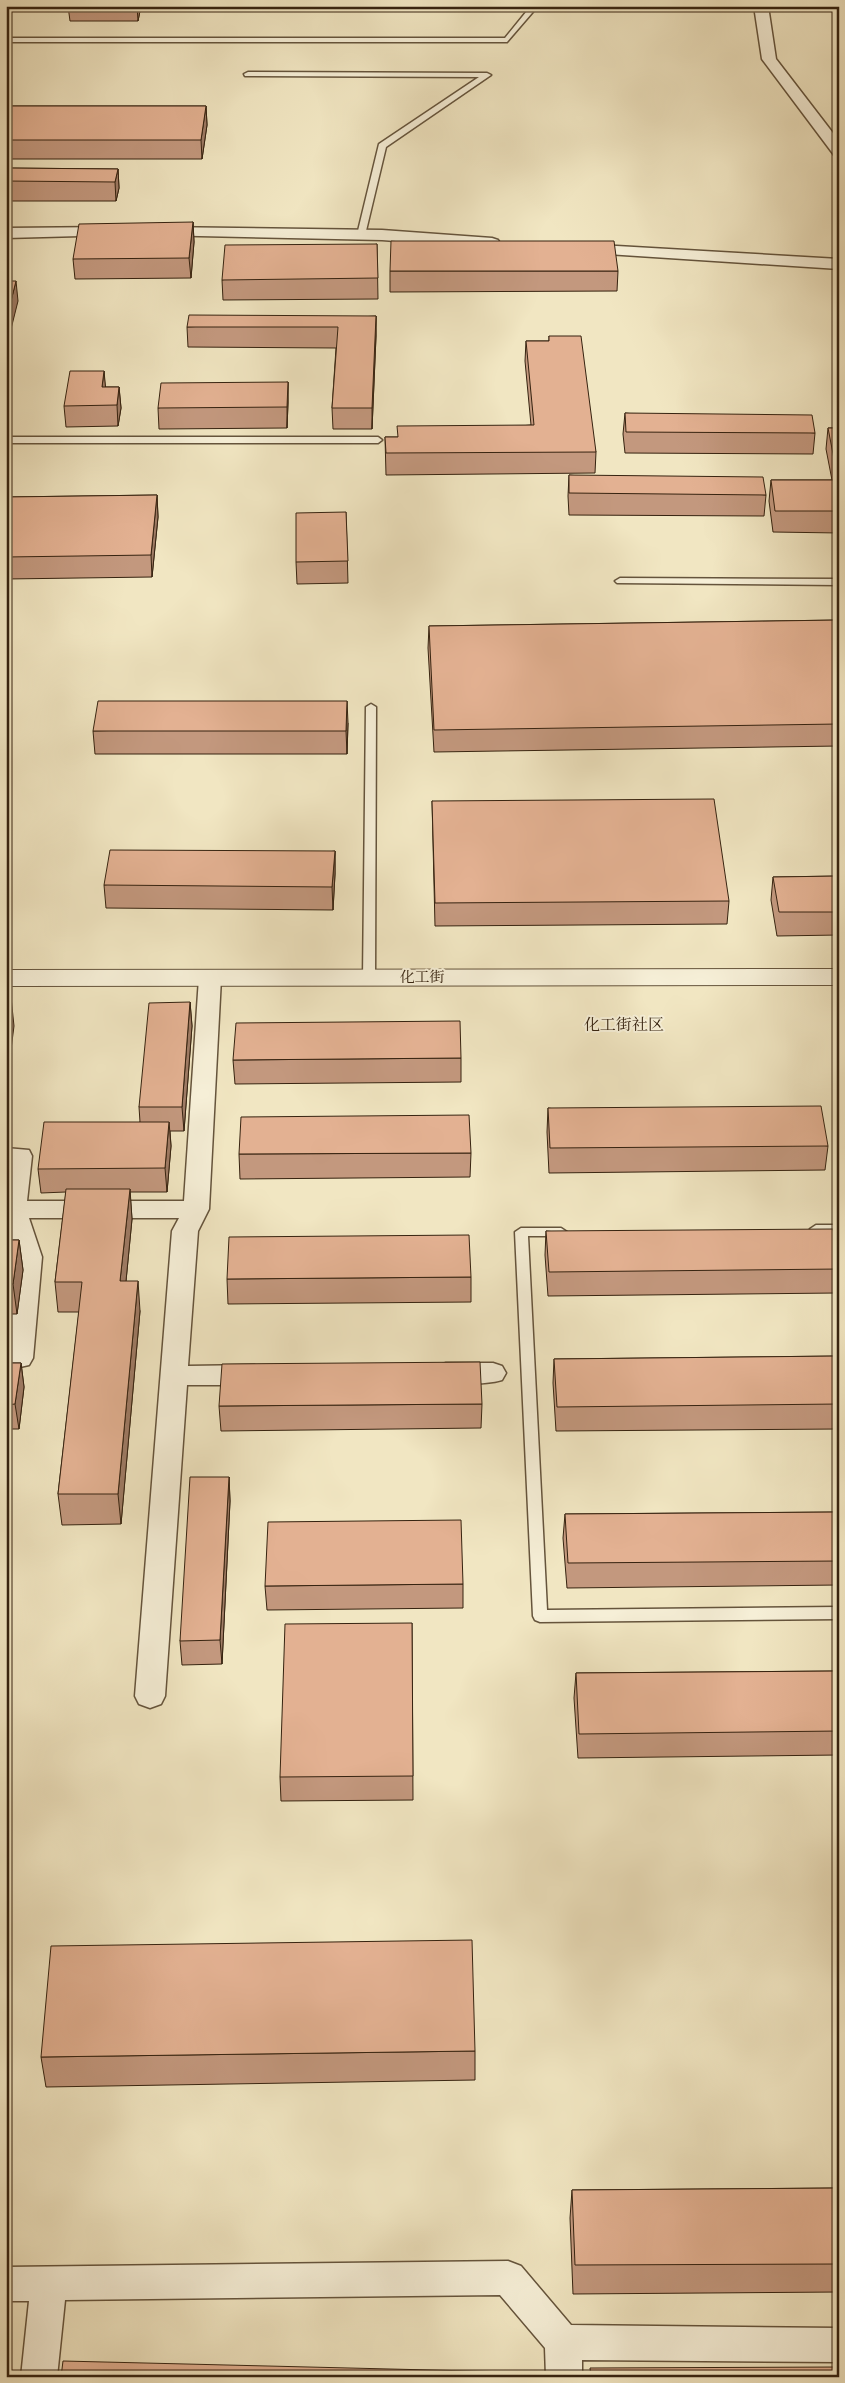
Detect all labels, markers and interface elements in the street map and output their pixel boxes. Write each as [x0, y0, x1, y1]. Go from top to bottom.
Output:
street label: 化工街 [399, 968, 445, 989]
district label: 化工街社区 [584, 1015, 664, 1037]

